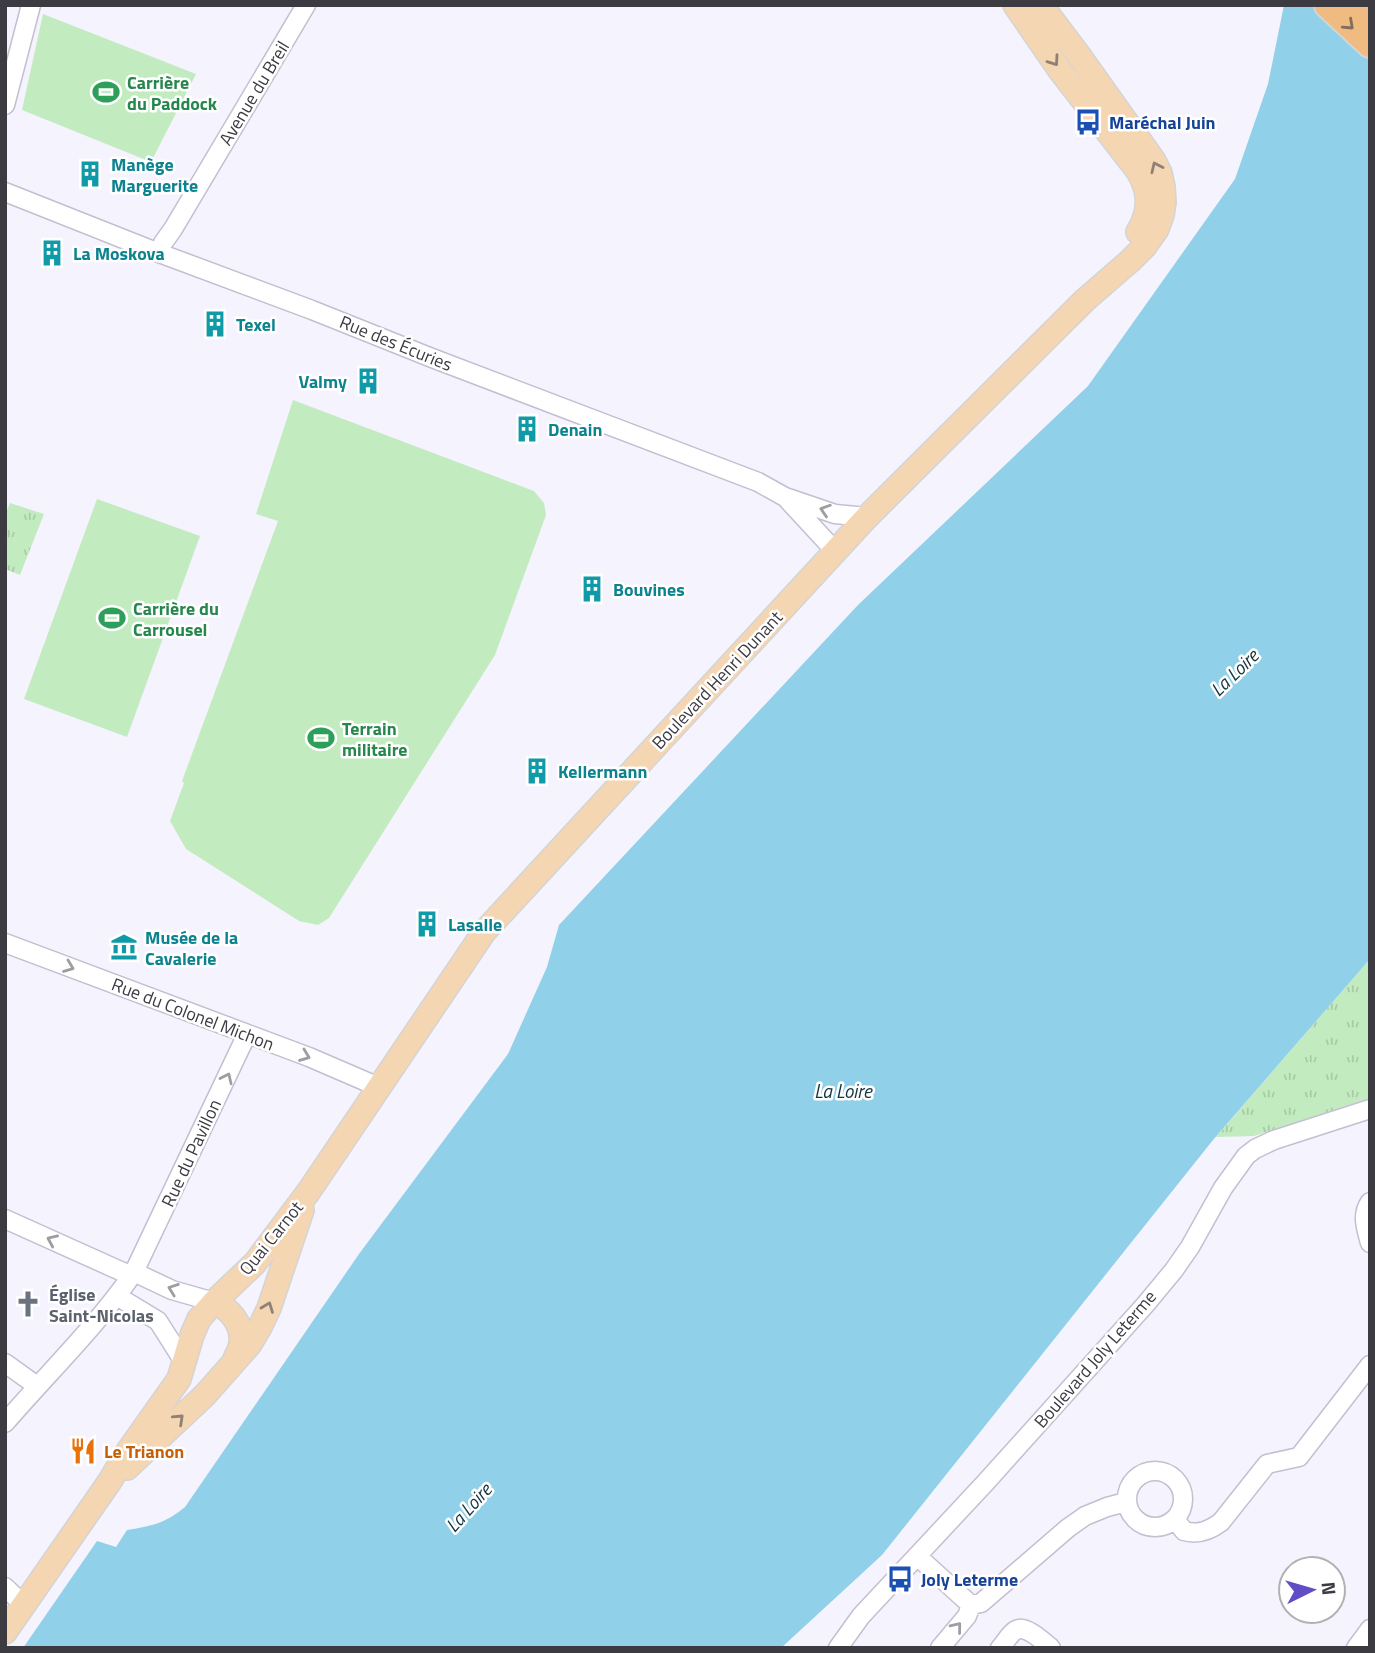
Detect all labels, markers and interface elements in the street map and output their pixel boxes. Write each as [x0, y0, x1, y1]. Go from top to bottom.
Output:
one-way arrow [1341, 16, 1354, 29]
street label: Avenue du Breil [212, 36, 296, 150]
one-way arrow [1046, 53, 1058, 66]
place label: Carrière du Paddock [127, 69, 218, 117]
sports icon: Carrière du Paddock [91, 77, 121, 107]
bus stop icon: Maréchal Juin [1073, 107, 1103, 137]
place label: Maréchal Juin [1109, 109, 1216, 136]
place label: Manège Marguerite [111, 151, 198, 199]
building icon: Manège Marguerite [75, 159, 105, 189]
one-way arrow [1150, 162, 1164, 174]
building icon: La Moskova [37, 238, 67, 268]
place label: La Moskova [73, 240, 165, 267]
street label: Rue des Écuries [336, 308, 456, 378]
building icon: Texel [200, 309, 230, 339]
place label: Texel [236, 311, 276, 338]
building icon: Valmy [353, 366, 383, 396]
place label: Valmy [298, 368, 347, 395]
building icon: Denain [512, 414, 542, 444]
place label: Denain [548, 416, 602, 443]
one-way arrow [820, 504, 832, 518]
building icon: Bouvines [577, 574, 607, 604]
place label: Bouvines [613, 576, 685, 603]
place label: Carrière du Carrousel [133, 595, 219, 643]
sports icon: Carrière du Carrousel [97, 603, 127, 633]
street label: Boulevard Henri Dunant [645, 604, 789, 755]
water label: La Loire [1203, 641, 1266, 702]
place label: Terrain militaire [342, 715, 408, 763]
sports icon: Terrain militaire [306, 723, 336, 753]
building icon: Kellermann [522, 756, 552, 786]
place label: Kellermann [558, 758, 647, 785]
building icon: Lasalle [412, 909, 442, 939]
place label: Lasalle [448, 911, 502, 938]
place label: Musée de la Cavalerie [145, 924, 238, 972]
museum icon: Musée de la Cavalerie [109, 932, 139, 962]
one-way arrow [63, 958, 75, 972]
street label: Rue du Colonel Michon [108, 971, 278, 1057]
one-way arrow [298, 1047, 310, 1061]
one-way arrow [219, 1072, 233, 1085]
water label: La Loire [814, 1076, 873, 1105]
street label: Rue du Pavillon [154, 1095, 228, 1211]
street label: Quai Carnot [233, 1194, 310, 1281]
one-way arrow [47, 1234, 59, 1248]
place label: Église Saint-Nicolas [49, 1281, 154, 1329]
one-way arrow [168, 1284, 180, 1298]
street label: Boulevard Joly Leterme [1027, 1284, 1163, 1434]
church icon: Église Saint-Nicolas [13, 1289, 43, 1319]
one-way arrow [260, 1302, 274, 1314]
one-way arrow [171, 1415, 184, 1428]
restaurant icon: Le Trianon [68, 1436, 98, 1466]
place label: Le Trianon [104, 1438, 184, 1465]
water label: La Loire [438, 1475, 499, 1538]
north arrow [1277, 1555, 1347, 1625]
bus stop icon: Joly Leterme [885, 1564, 915, 1594]
place label: Joly Leterme [921, 1566, 1018, 1593]
text: N [1314, 1581, 1344, 1596]
one-way arrow [949, 1623, 961, 1636]

